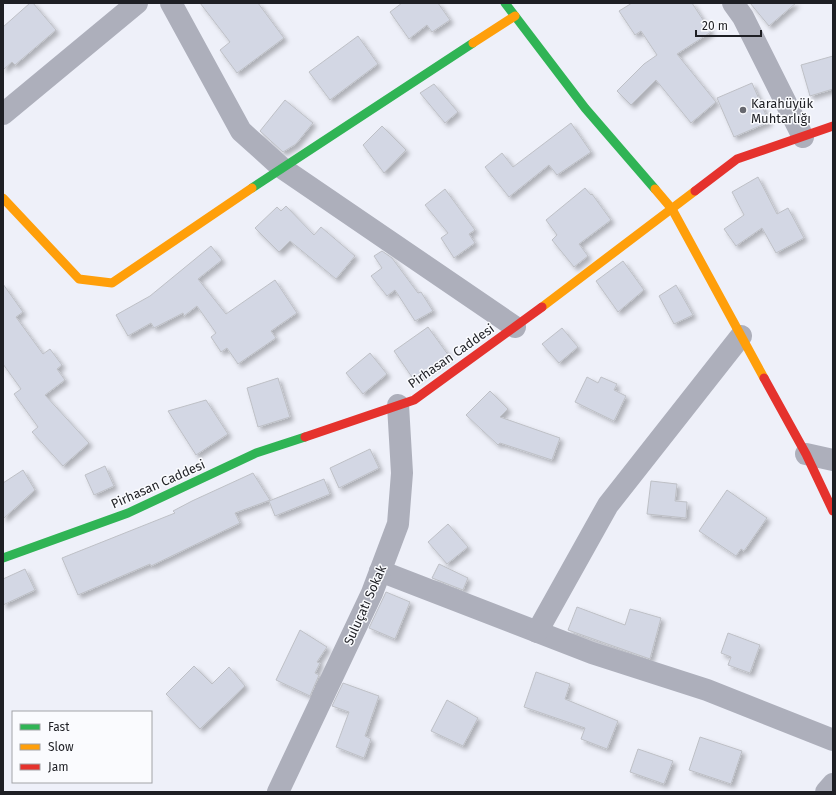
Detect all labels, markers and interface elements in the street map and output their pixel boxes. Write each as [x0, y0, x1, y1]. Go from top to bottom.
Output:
scale bar [696, 12, 761, 38]
text: 20 m [702, 19, 728, 33]
place label: Karahüyük Muhtarlığı [751, 96, 813, 126]
marker: Karahüyük Muhtarlığı [738, 105, 748, 115]
street label: Pirhasan Caddesi [405, 321, 497, 391]
street label: Pirhasan Caddesi [109, 457, 207, 511]
street label: Suluçatı Sokak [341, 562, 389, 647]
legend [12, 711, 152, 783]
text: Fast [48, 720, 70, 734]
text: Slow [48, 740, 74, 754]
text: Jam [48, 760, 68, 774]

